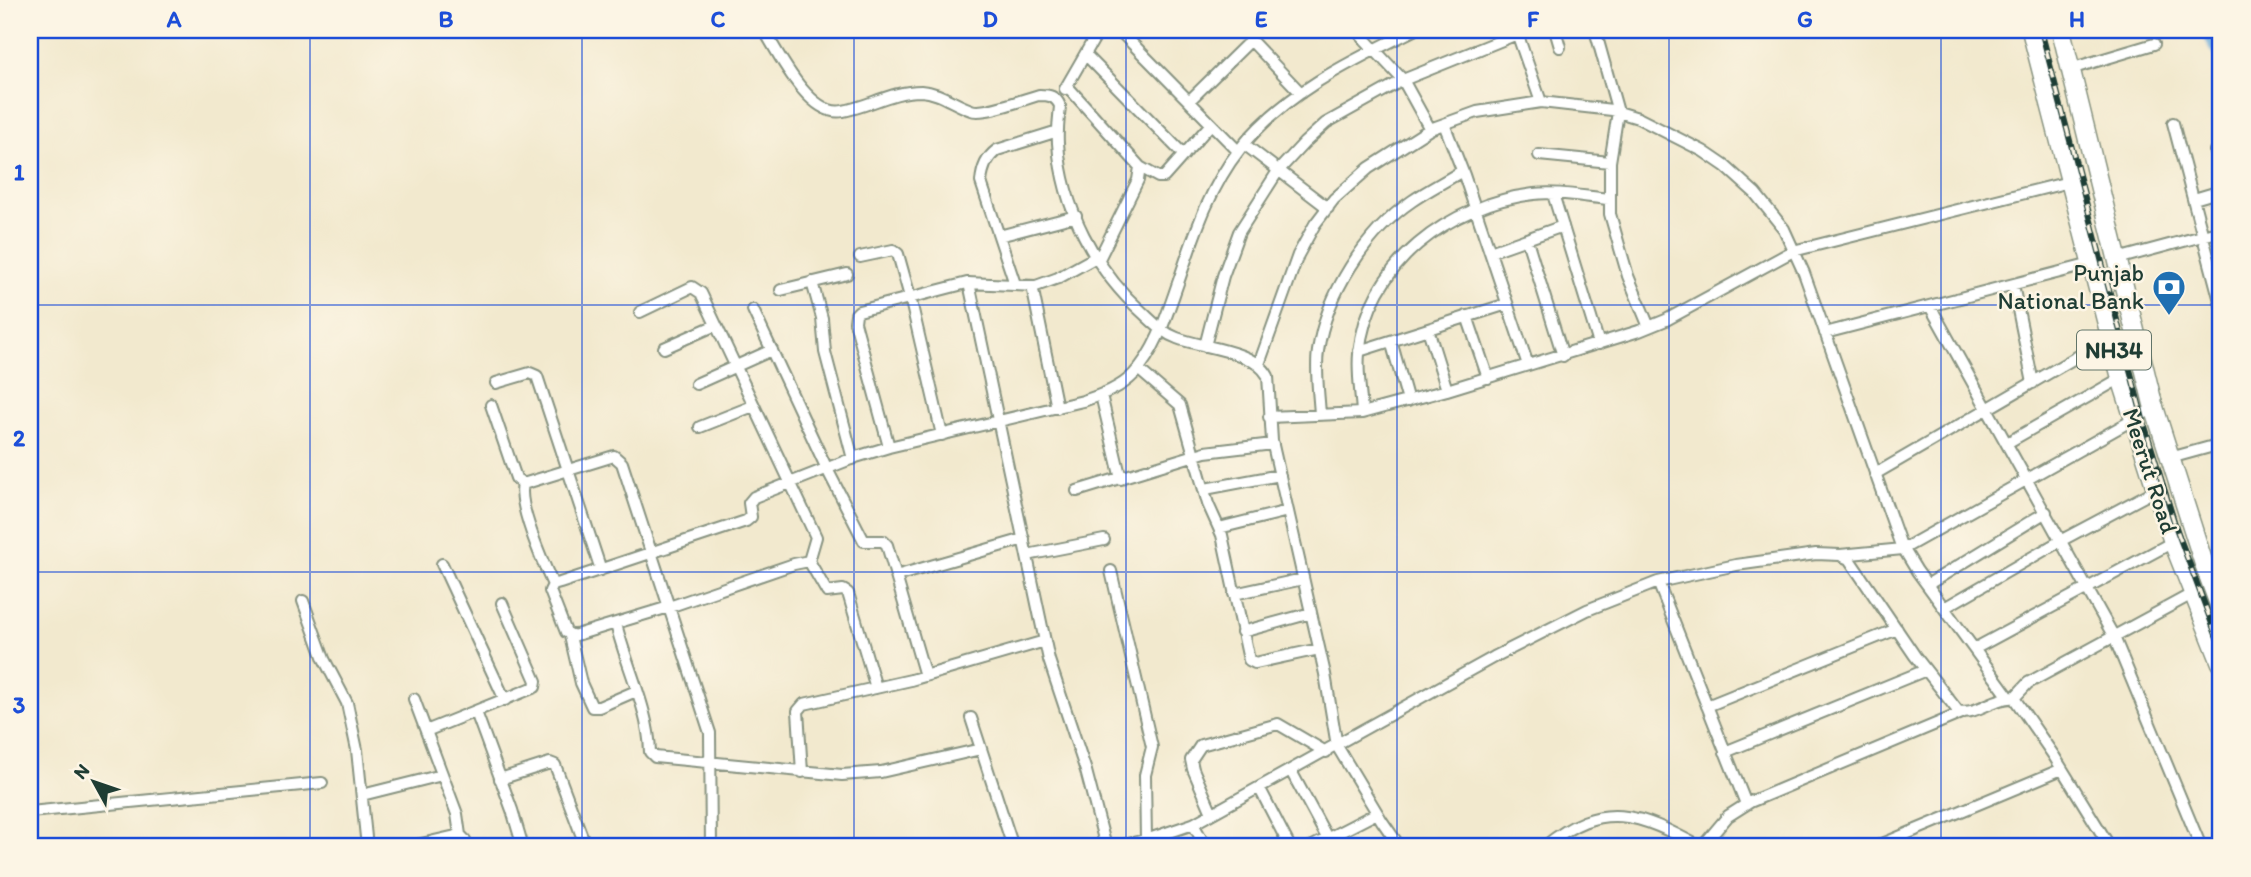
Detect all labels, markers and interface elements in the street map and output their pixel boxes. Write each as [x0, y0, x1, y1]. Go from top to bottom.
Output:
text: A [166, 5, 182, 33]
text: B [439, 5, 454, 33]
text: C [711, 5, 726, 33]
text: D [982, 5, 998, 33]
text: E [1255, 5, 1268, 33]
text: F [1527, 5, 1540, 33]
text: G [1797, 5, 1813, 33]
text: H [2069, 5, 2085, 33]
text: 1 [14, 158, 25, 186]
place label: Punjab National Bank [1997, 258, 2144, 315]
bank icon: Punjab National Bank [2150, 268, 2188, 317]
road number: NH34 [2077, 330, 2151, 370]
street label: Meerut Road [2117, 404, 2184, 537]
text: 2 [13, 424, 26, 452]
text: 3 [13, 691, 26, 719]
north arrow [60, 748, 130, 818]
text: N [68, 759, 94, 784]

